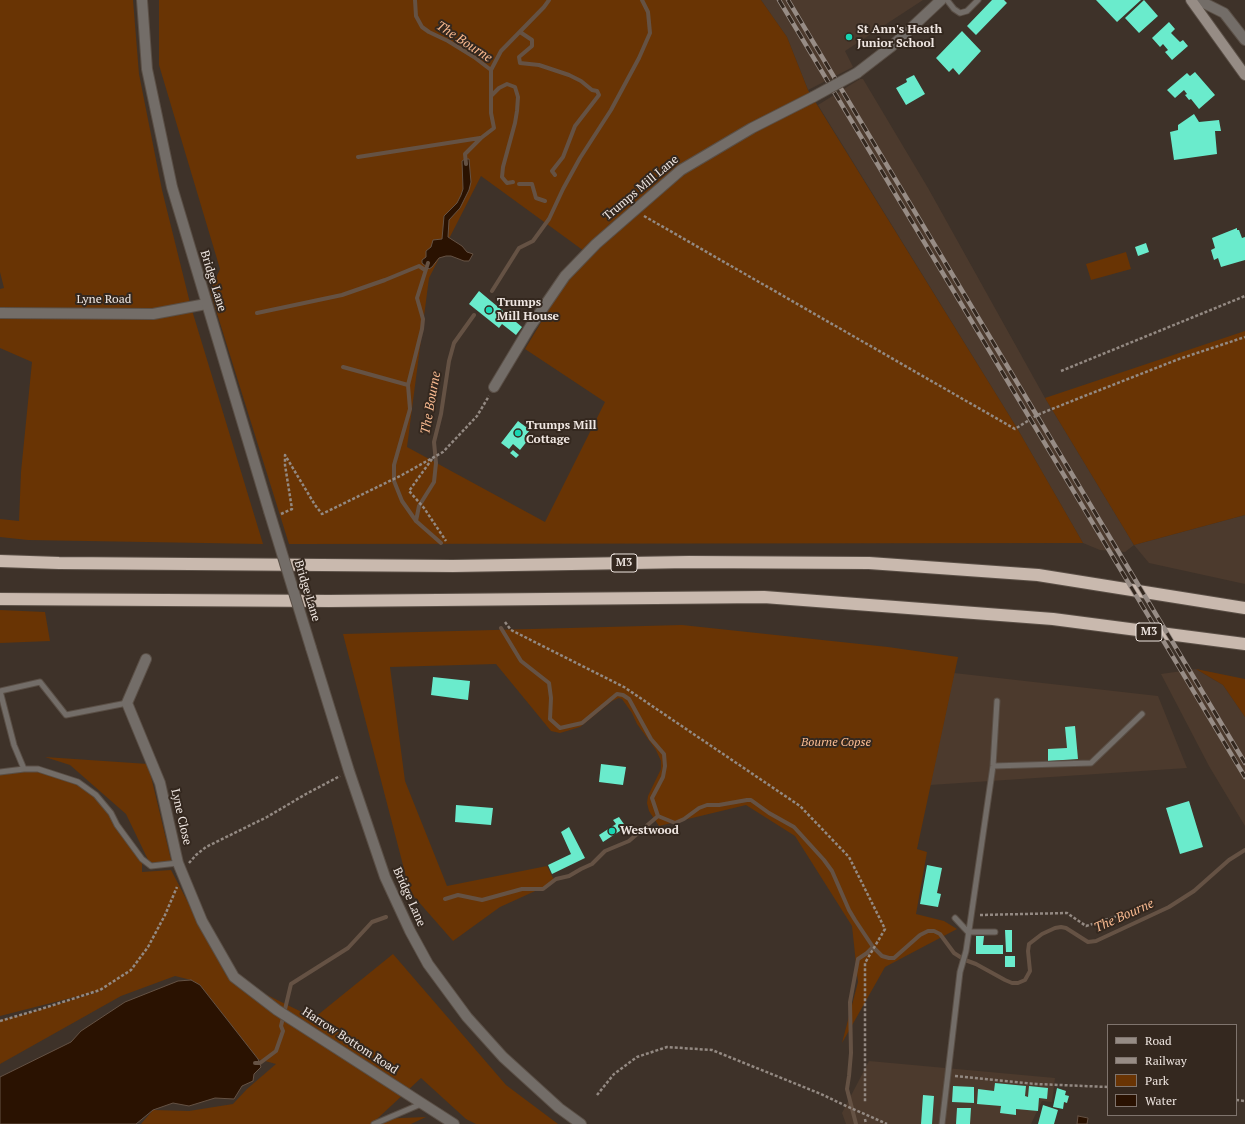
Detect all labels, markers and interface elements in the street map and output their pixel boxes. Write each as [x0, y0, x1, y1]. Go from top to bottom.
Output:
water label: The Bourne [433, 18, 495, 66]
place label: St Ann's Heath Junior School [857, 23, 942, 51]
marker: St Ann's Heath Junior School [844, 32, 854, 42]
street label: Trumps Mill Lane [600, 152, 682, 224]
street label: Bridge Lane [197, 249, 229, 313]
street label: Lyne Road [77, 293, 131, 307]
place label: Trumps Mill House [497, 296, 559, 324]
marker: Trumps Mill House [484, 305, 494, 315]
water label: The Bourne [418, 370, 444, 436]
place label: Trumps Mill Cottage [526, 419, 596, 447]
marker: Trumps Mill Cottage [513, 428, 523, 438]
road number: M3 [611, 554, 637, 572]
street label: Bridge Lane [291, 559, 323, 623]
road number: M3 [1136, 623, 1162, 641]
park label: Bourne Copse [801, 736, 871, 750]
street label: Lyne Close [168, 787, 194, 847]
place label: Westwood [620, 824, 679, 838]
marker: Westwood [607, 826, 617, 836]
street label: Bridge Lane [390, 865, 428, 929]
water label: The Bourne [1092, 896, 1156, 936]
street label: Harrow Bottom Road [299, 1005, 401, 1077]
legend [1107, 1024, 1237, 1116]
text: Road [1145, 1033, 1172, 1048]
text: Railway [1145, 1053, 1187, 1068]
text: Park [1145, 1073, 1169, 1088]
text: Water [1145, 1093, 1177, 1108]

